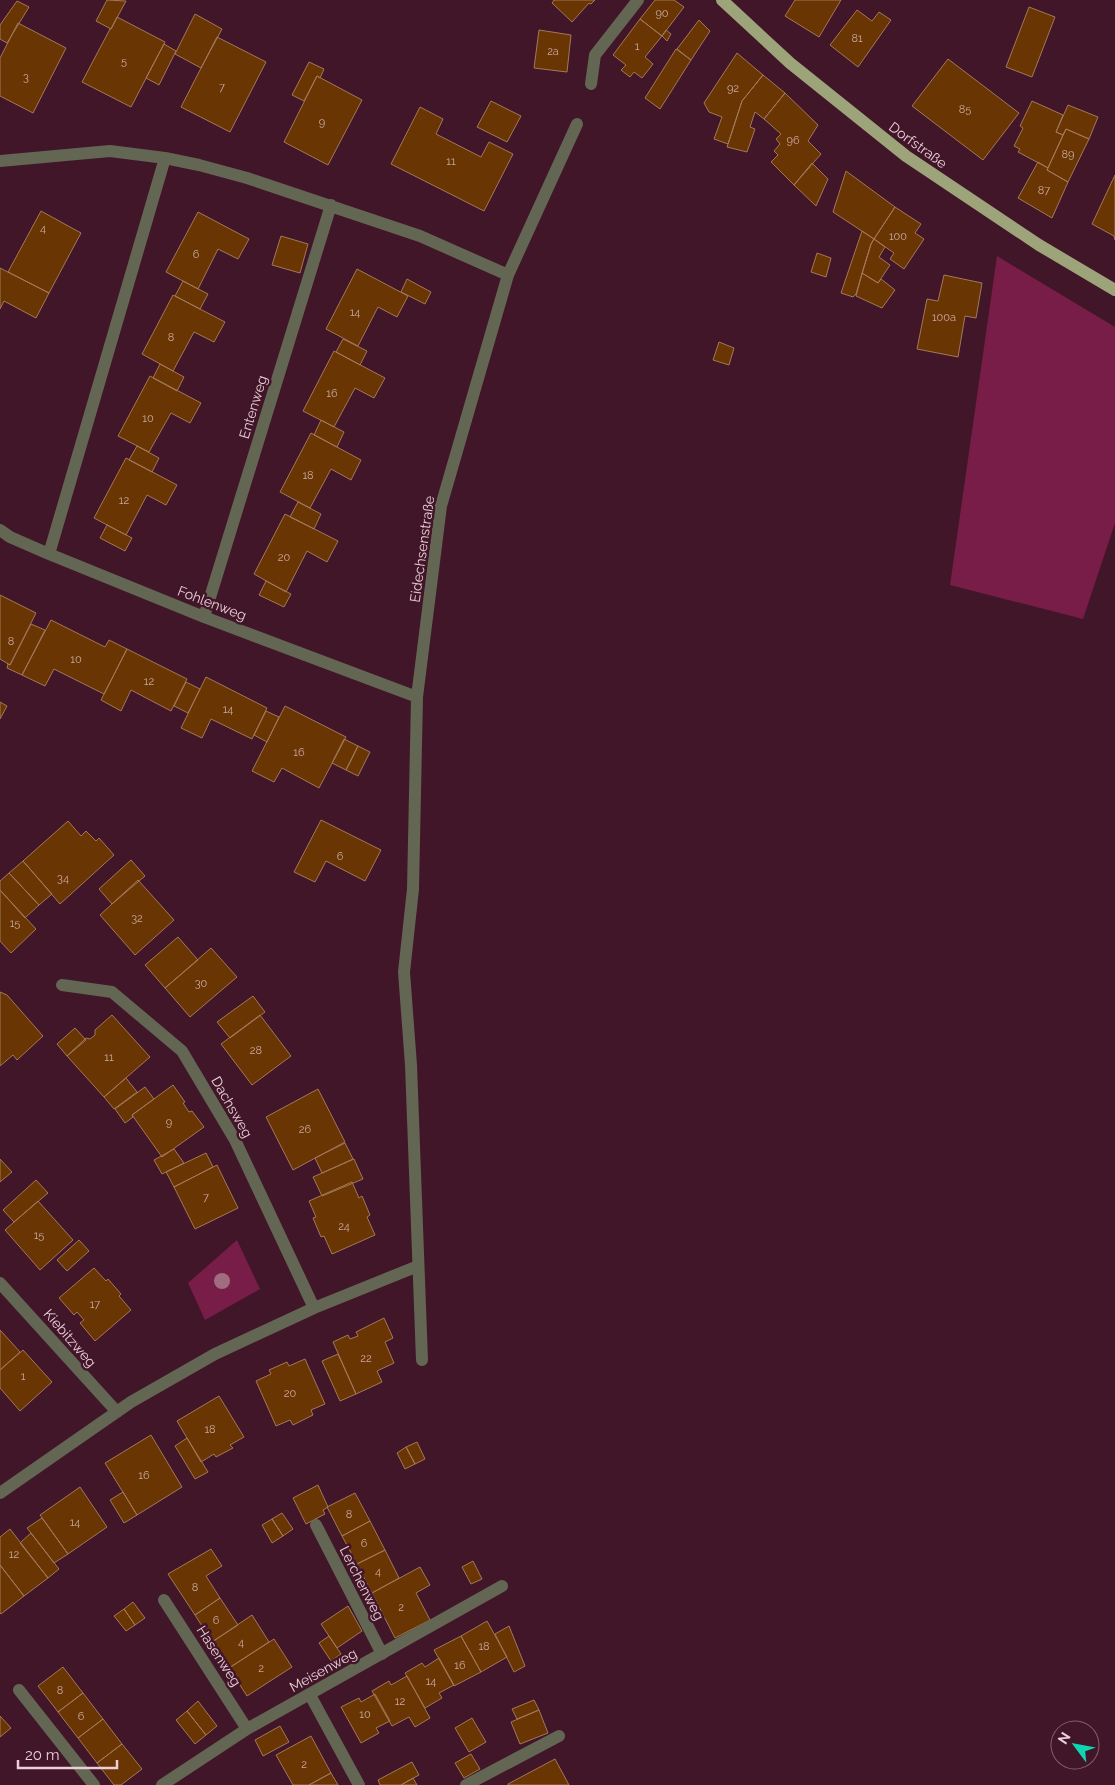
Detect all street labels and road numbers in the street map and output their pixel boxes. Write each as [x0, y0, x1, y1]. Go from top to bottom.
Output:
street label: Dorfstraße [886, 119, 950, 171]
street label: Entenweg [236, 373, 270, 441]
street label: Eidechsenstraße [407, 495, 437, 603]
street label: Fohlenweg [175, 583, 249, 623]
street label: Dachsweg [208, 1074, 256, 1140]
street label: Kiebitzweg [40, 1306, 100, 1370]
street label: Lerchenweg [336, 1543, 388, 1623]
street label: Hasenweg [194, 1623, 244, 1689]
street label: Meisenweg [287, 1645, 359, 1695]

